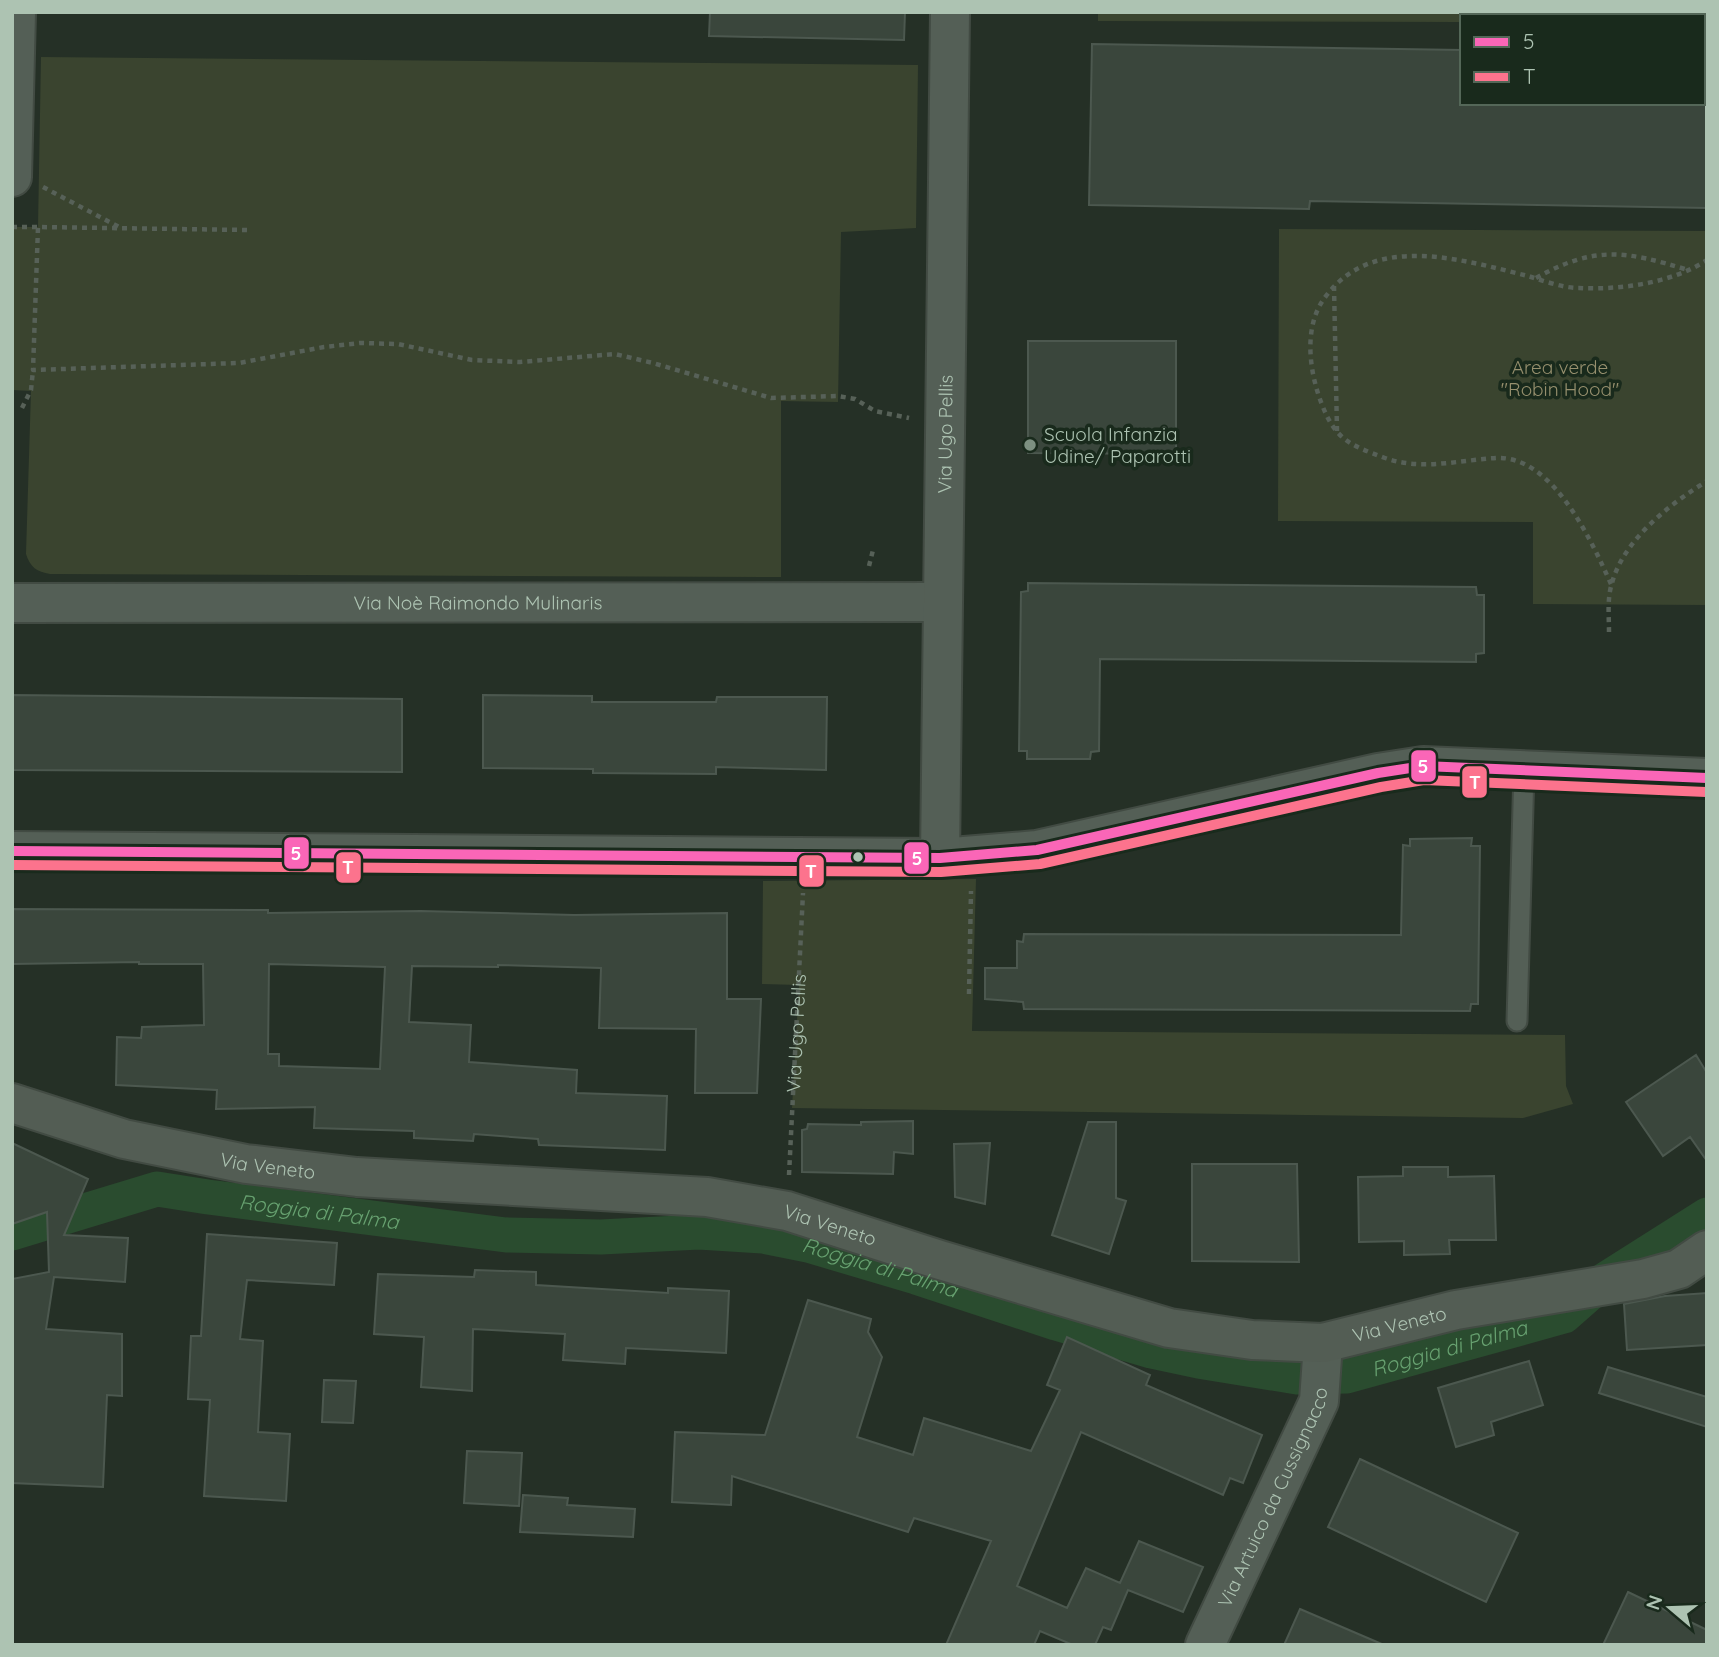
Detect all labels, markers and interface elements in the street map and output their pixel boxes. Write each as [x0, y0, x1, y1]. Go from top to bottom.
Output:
legend [1460, 14, 1705, 105]
text: 5 [1523, 28, 1534, 54]
text: T [1523, 63, 1536, 89]
park label: Area verde "Robin Hood" [1501, 355, 1619, 401]
street label: Via Ugo Pellis [932, 374, 958, 494]
place label: Scuola Infanzia Udine/ Paparotti [1044, 422, 1191, 468]
marker: Scuola Infanzia Udine/ Paparotti [1022, 437, 1038, 453]
street label: Via Noè Raimondo Mulinaris [354, 590, 603, 615]
line badge: 5 [1410, 749, 1437, 783]
text: 5 [1418, 754, 1428, 778]
line badge: T [1461, 765, 1488, 799]
text: T [1469, 770, 1481, 794]
line badge: 5 [283, 836, 310, 870]
text: 5 [291, 841, 301, 865]
line badge: 5 [903, 841, 930, 875]
text: 5 [912, 846, 922, 870]
unlabelled marker [851, 850, 865, 864]
line badge: T [335, 851, 362, 884]
line badge: T [798, 854, 825, 888]
text: T [342, 855, 354, 879]
text: T [805, 859, 817, 883]
street label: Via Ugo Pellis [781, 973, 811, 1093]
street label: Via Veneto [218, 1147, 317, 1184]
water label: Roggia di Palma [238, 1188, 402, 1234]
street label: Via Veneto [781, 1199, 879, 1251]
water label: Roggia di Palma [799, 1231, 962, 1303]
street label: Via Veneto [1350, 1301, 1449, 1347]
water label: Roggia di Palma [1368, 1314, 1531, 1382]
street label: Via Artuico da Cussignacco [1212, 1387, 1332, 1611]
north arrow [1635, 1573, 1705, 1643]
text: N [1640, 1592, 1668, 1613]

